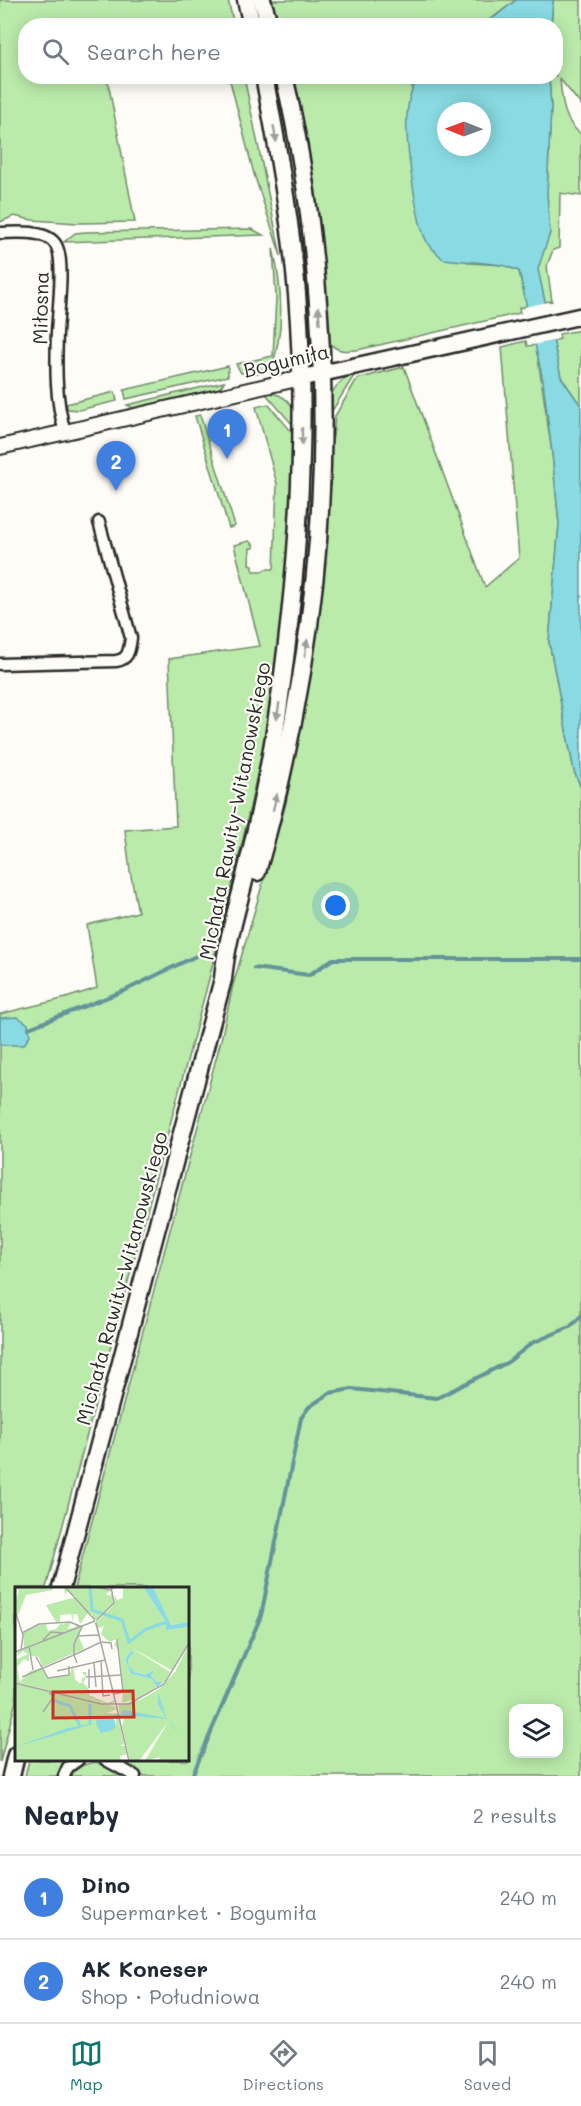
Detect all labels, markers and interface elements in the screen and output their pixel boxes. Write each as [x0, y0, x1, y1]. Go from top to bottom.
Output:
search box [18, 18, 563, 84]
icon: search [39, 35, 72, 68]
text: Search here [87, 37, 221, 66]
north arrow [437, 102, 491, 156]
one-way arrow [271, 125, 280, 144]
street label: Miłosna [26, 271, 54, 345]
one-way arrow [314, 305, 324, 324]
street label: Bogumiła [240, 337, 332, 383]
pin: 1 [208, 410, 246, 459]
one-way arrow [297, 427, 307, 446]
pin: 2 [96, 442, 136, 491]
one-way arrow [302, 638, 311, 657]
street label: Michała Rawity-Witanowskiego [192, 660, 276, 962]
one-way arrow [273, 702, 282, 721]
one-way arrow [271, 793, 281, 811]
your location [321, 891, 350, 920]
street label: Michała Rawity-Witanowskiego [69, 1128, 173, 1428]
inset map [15, 1587, 189, 1761]
map controls [509, 1704, 563, 1758]
button: layers [509, 1704, 563, 1758]
text: Nearby [24, 1798, 119, 1832]
text: 2 results [473, 1802, 557, 1828]
text: Dino [81, 1870, 130, 1899]
text: 1 [39, 1884, 48, 1910]
text: 240 m [499, 1884, 557, 1910]
text: Supermarket · Bogumiła [81, 1899, 317, 1925]
text: AK Koneser [81, 1954, 208, 1983]
text: 2 [38, 1968, 49, 1994]
text: 240 m [499, 1968, 557, 1994]
text: Shop · Południowa [81, 1983, 260, 2009]
tab: Map [70, 2037, 103, 2094]
tab: Directions [243, 2037, 324, 2094]
tab: Saved [464, 2037, 511, 2094]

